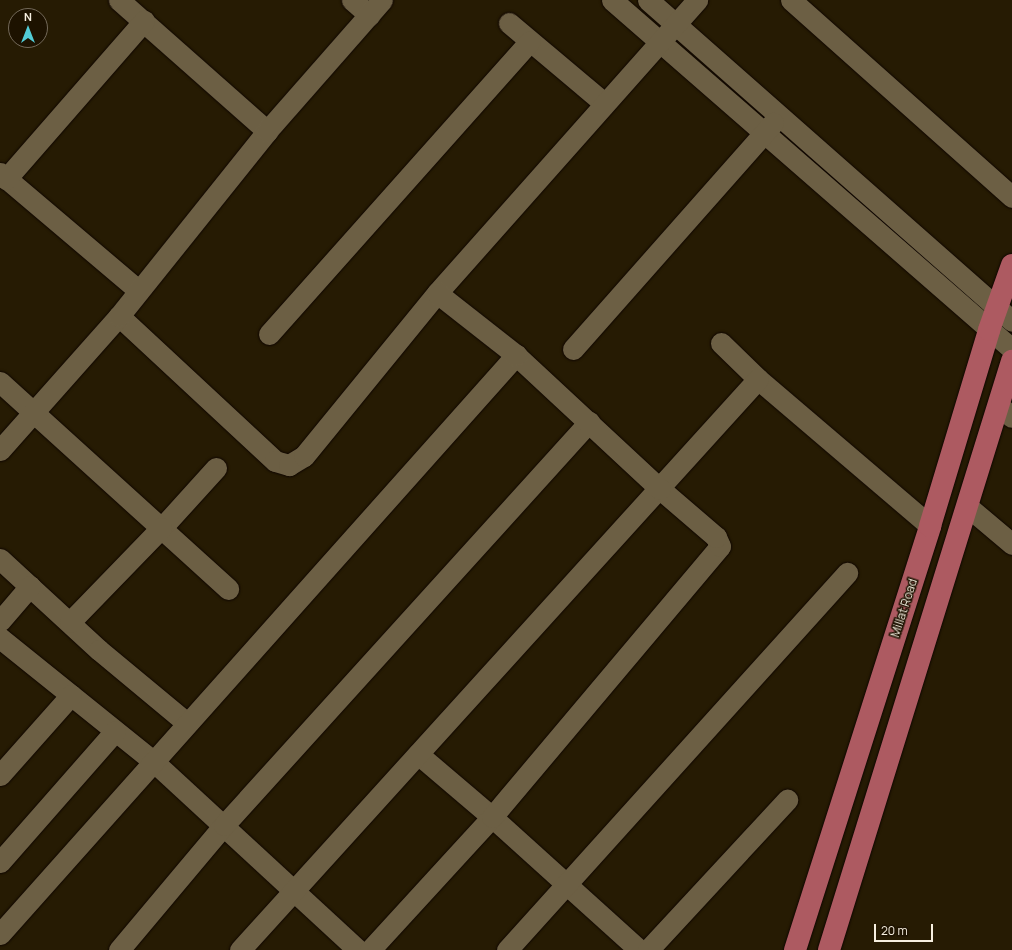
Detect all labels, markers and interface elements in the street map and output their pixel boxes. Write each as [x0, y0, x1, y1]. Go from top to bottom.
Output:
north arrow [8, 8, 48, 48]
text: N [24, 9, 32, 24]
street label: Millat Road [888, 577, 920, 639]
scale bar [876, 916, 935, 942]
text: 20 m [881, 922, 908, 939]

